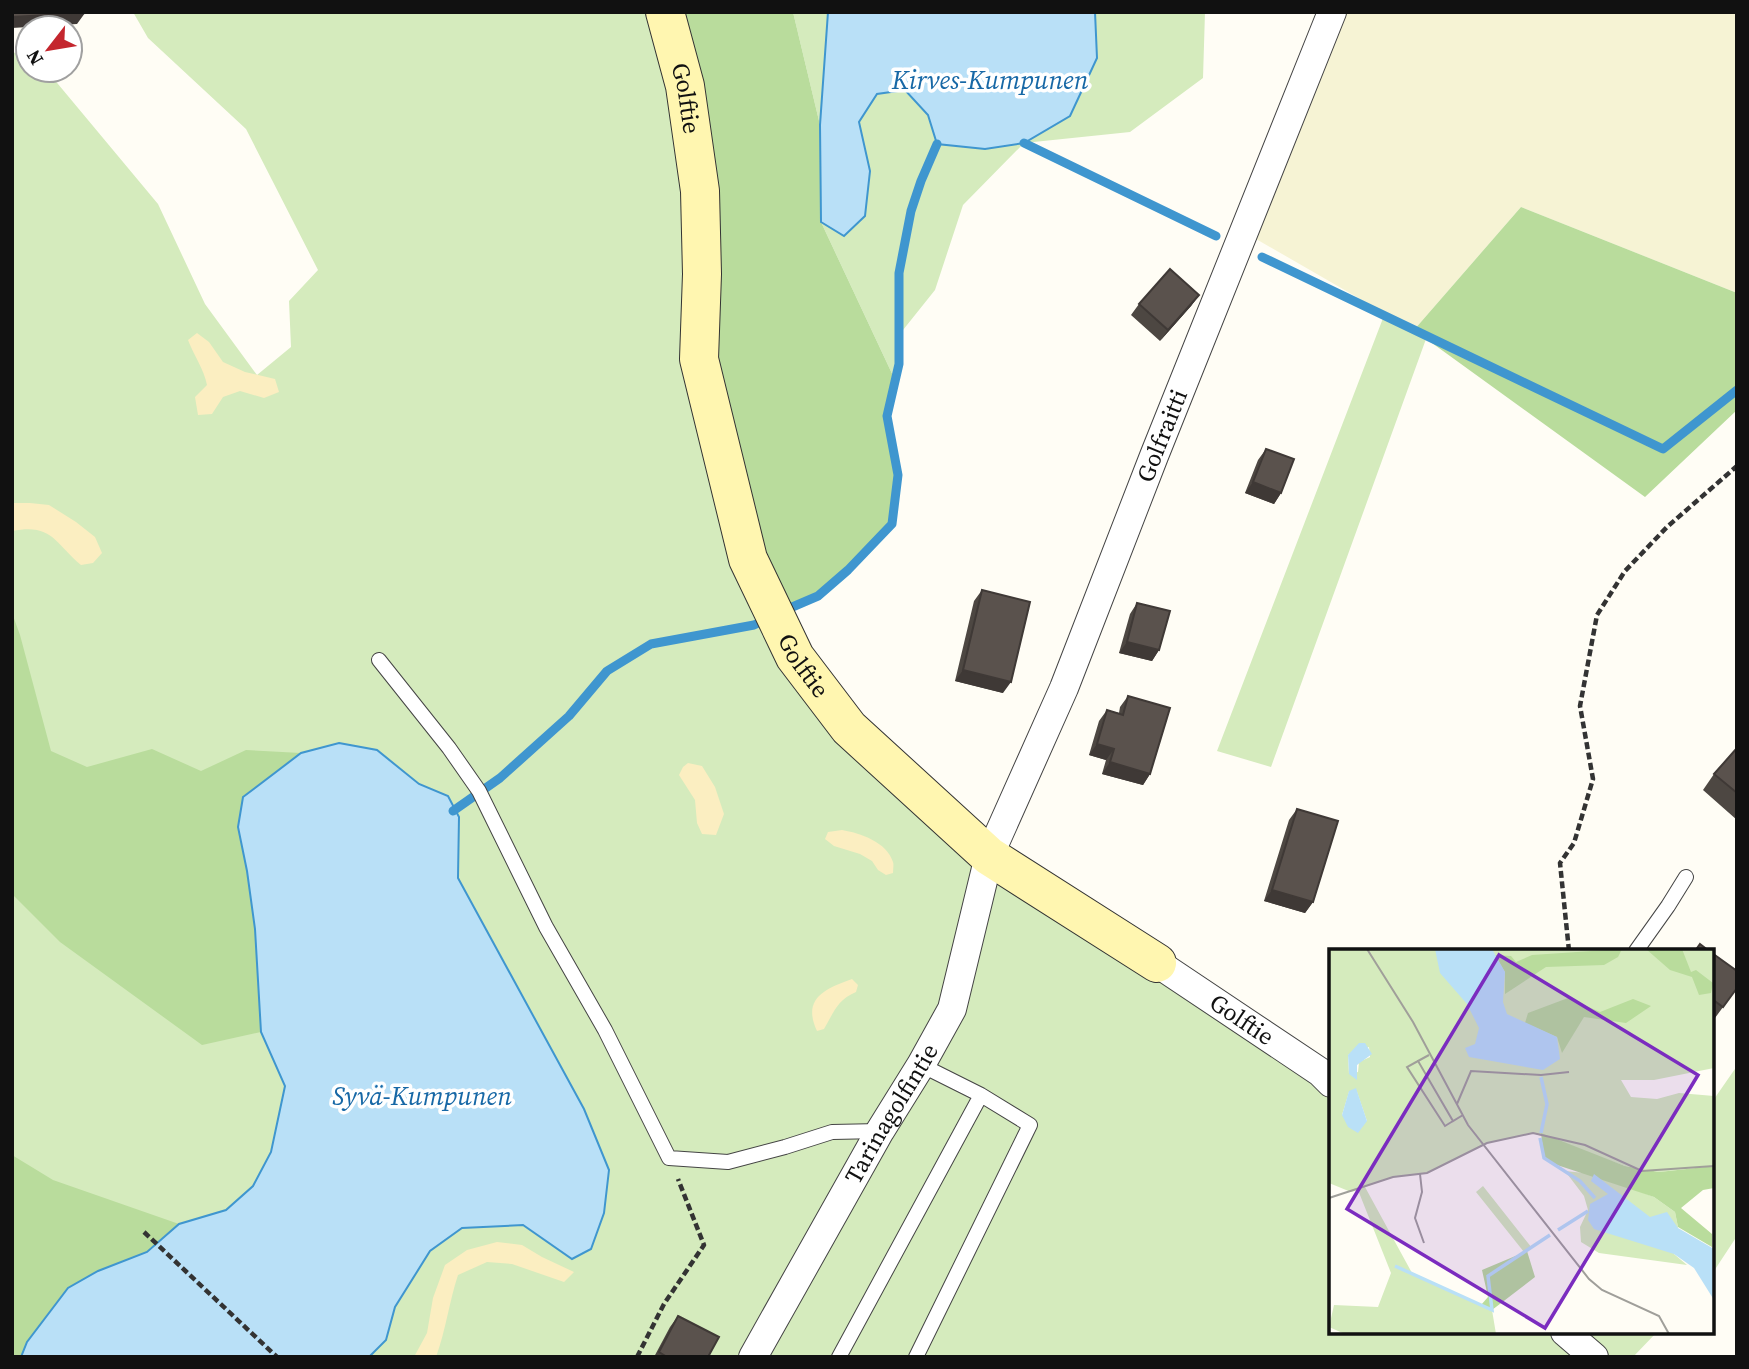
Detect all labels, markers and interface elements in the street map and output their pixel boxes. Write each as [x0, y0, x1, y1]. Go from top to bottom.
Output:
north arrow [14, 14, 84, 84]
text: N [20, 45, 49, 70]
street label: Golftie [663, 59, 709, 136]
water label: Kirves-Kumpunen [891, 62, 1089, 98]
street label: Golfraitti [1128, 384, 1195, 487]
street label: Golftie [770, 628, 837, 704]
inset map [1329, 949, 1714, 1334]
street label: Golftie [1203, 986, 1281, 1053]
street label: Tarinagolfintie [837, 1037, 946, 1190]
water label: Syvä-Kumpunen [332, 1078, 512, 1114]

